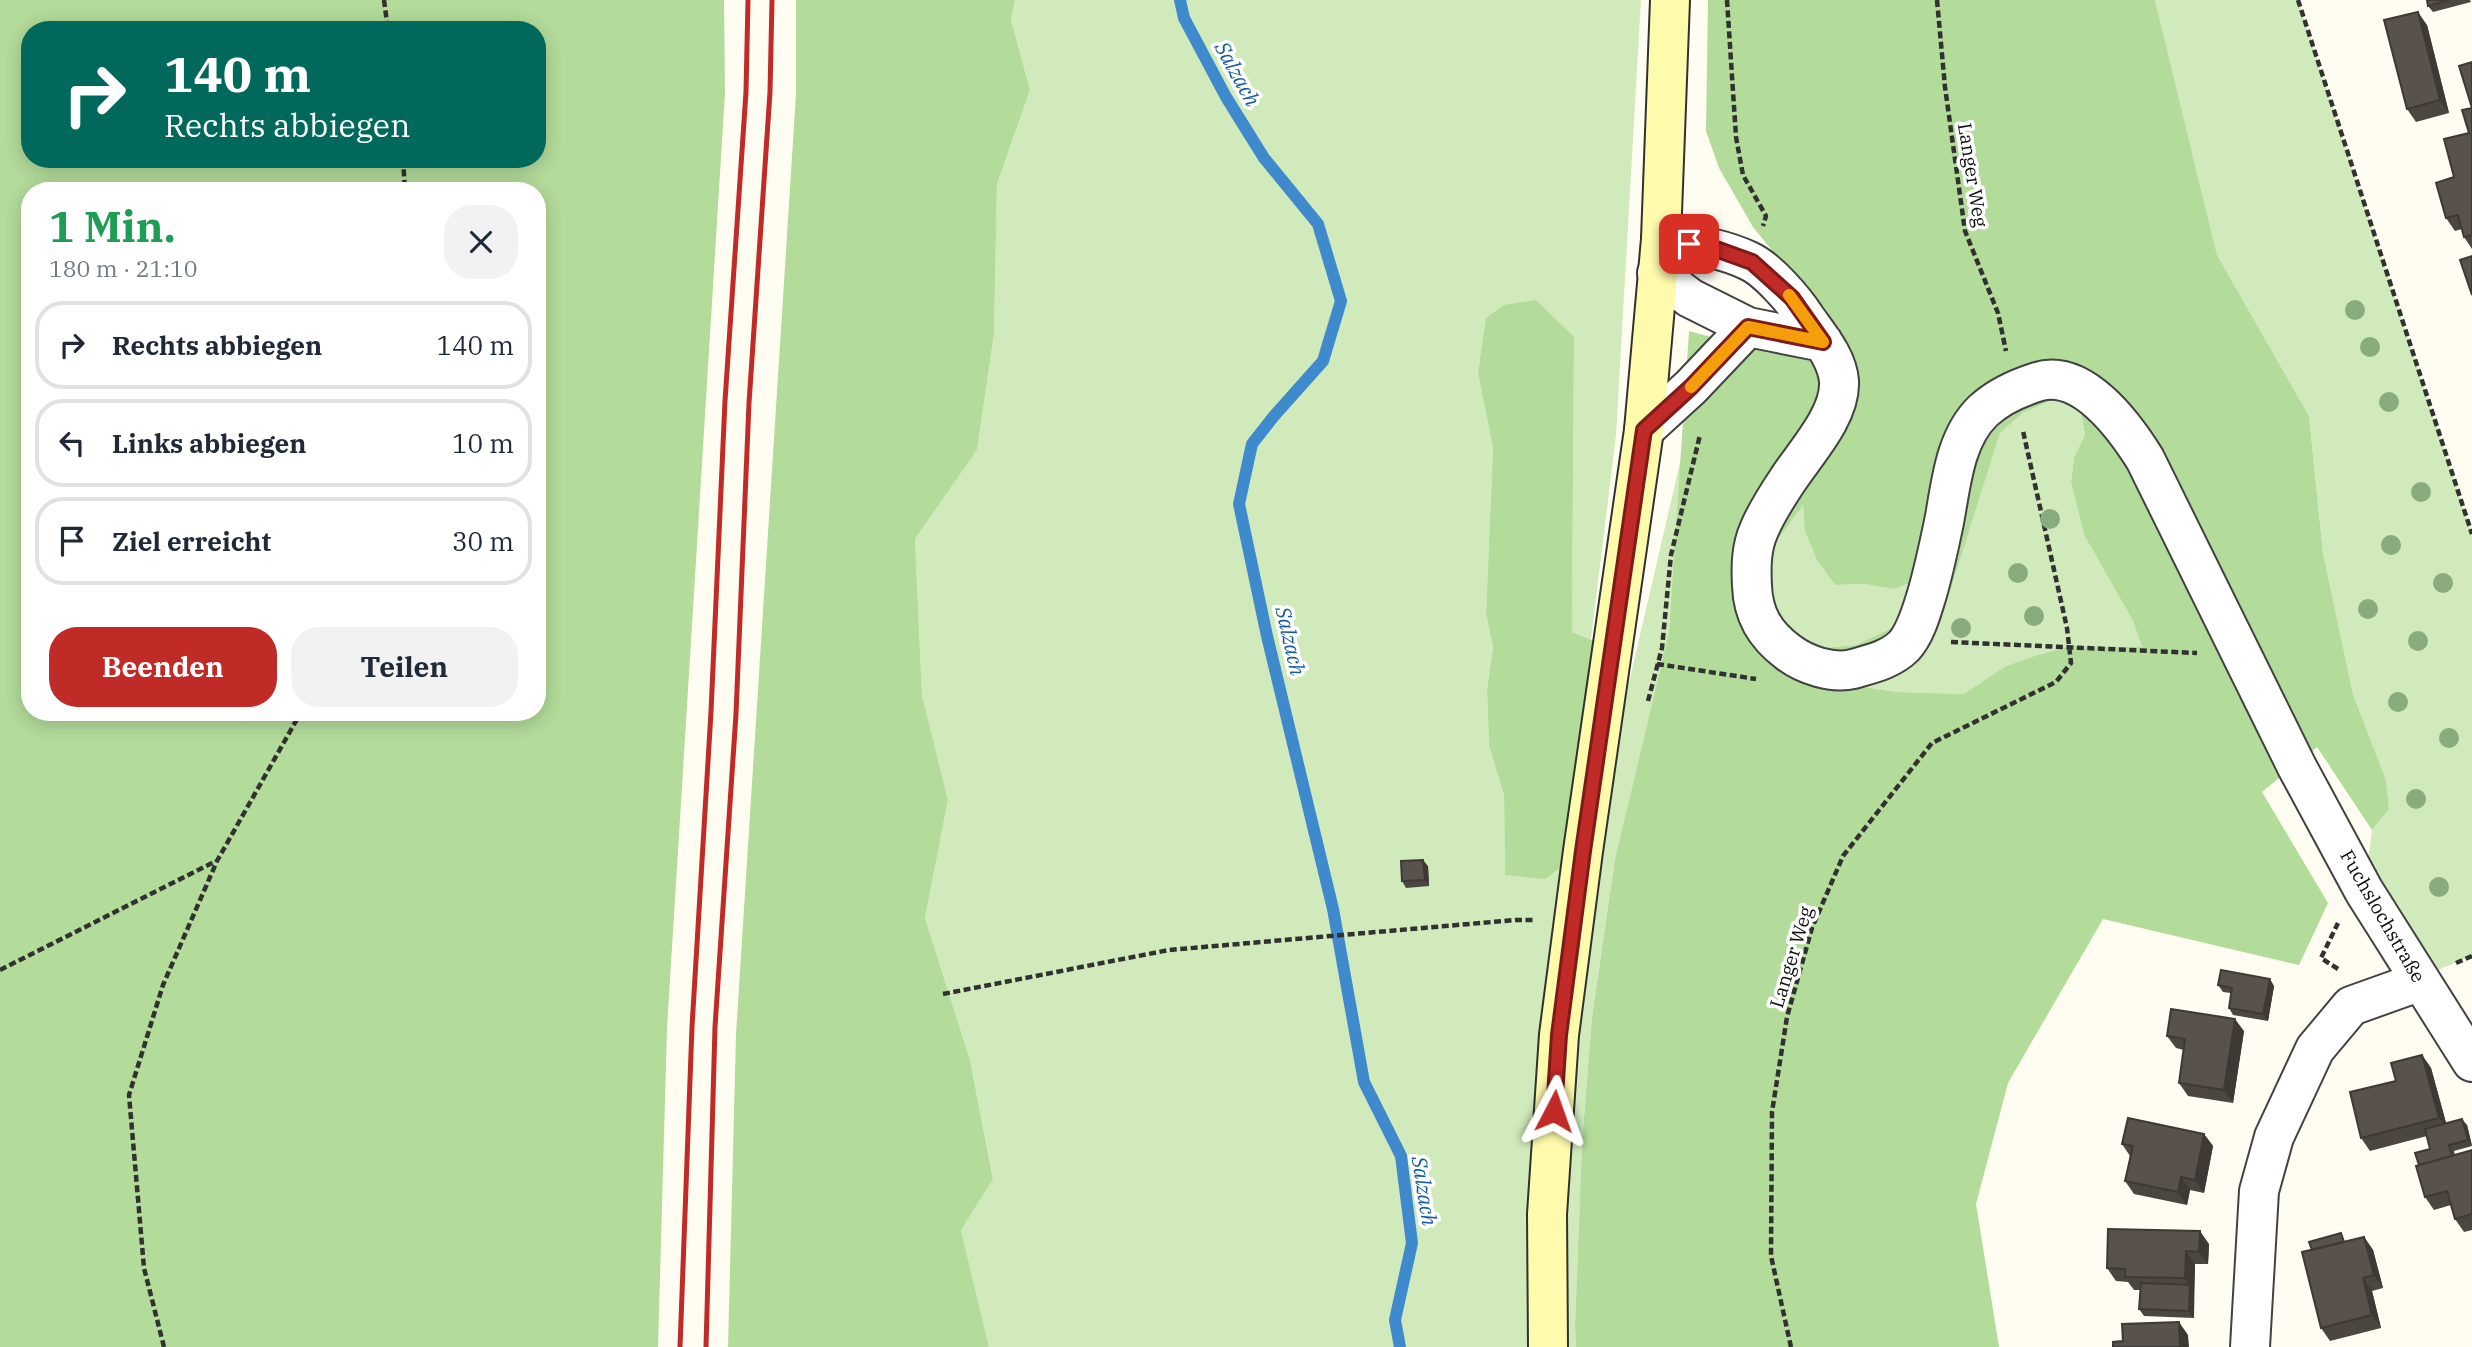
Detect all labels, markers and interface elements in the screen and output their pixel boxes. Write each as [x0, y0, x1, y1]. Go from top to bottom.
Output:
water label: Salzach [1208, 35, 1267, 111]
text: 140 m [164, 42, 311, 105]
icon: right [49, 49, 140, 140]
text: Rechts abbiegen [164, 104, 410, 146]
street label: Langer Weg [1953, 121, 1993, 229]
text: 1 Min. [49, 199, 176, 254]
button: close [444, 205, 518, 279]
pin [1659, 214, 1719, 274]
icon: arrive [1670, 225, 1708, 263]
text: 180 m · 21:10 [49, 253, 198, 283]
icon: right [53, 326, 91, 364]
text: Rechts abbiegen [112, 328, 322, 362]
text: 140 m [436, 328, 514, 362]
icon: left [53, 424, 91, 462]
text: Links abbiegen [112, 426, 307, 460]
text: 10 m [452, 426, 514, 460]
icon: arrive [53, 522, 91, 560]
text: Ziel erreicht [112, 524, 271, 558]
text: 30 m [452, 524, 514, 558]
water label: Salzach [1269, 602, 1313, 679]
button: Beenden [49, 627, 277, 707]
button: Teilen [291, 627, 518, 707]
street label: Fuchslochstraße [2335, 845, 2431, 987]
street label: Langer Weg [1764, 903, 1818, 1011]
position arrow [1517, 1074, 1591, 1148]
water label: Salzach [1406, 1153, 1444, 1228]

